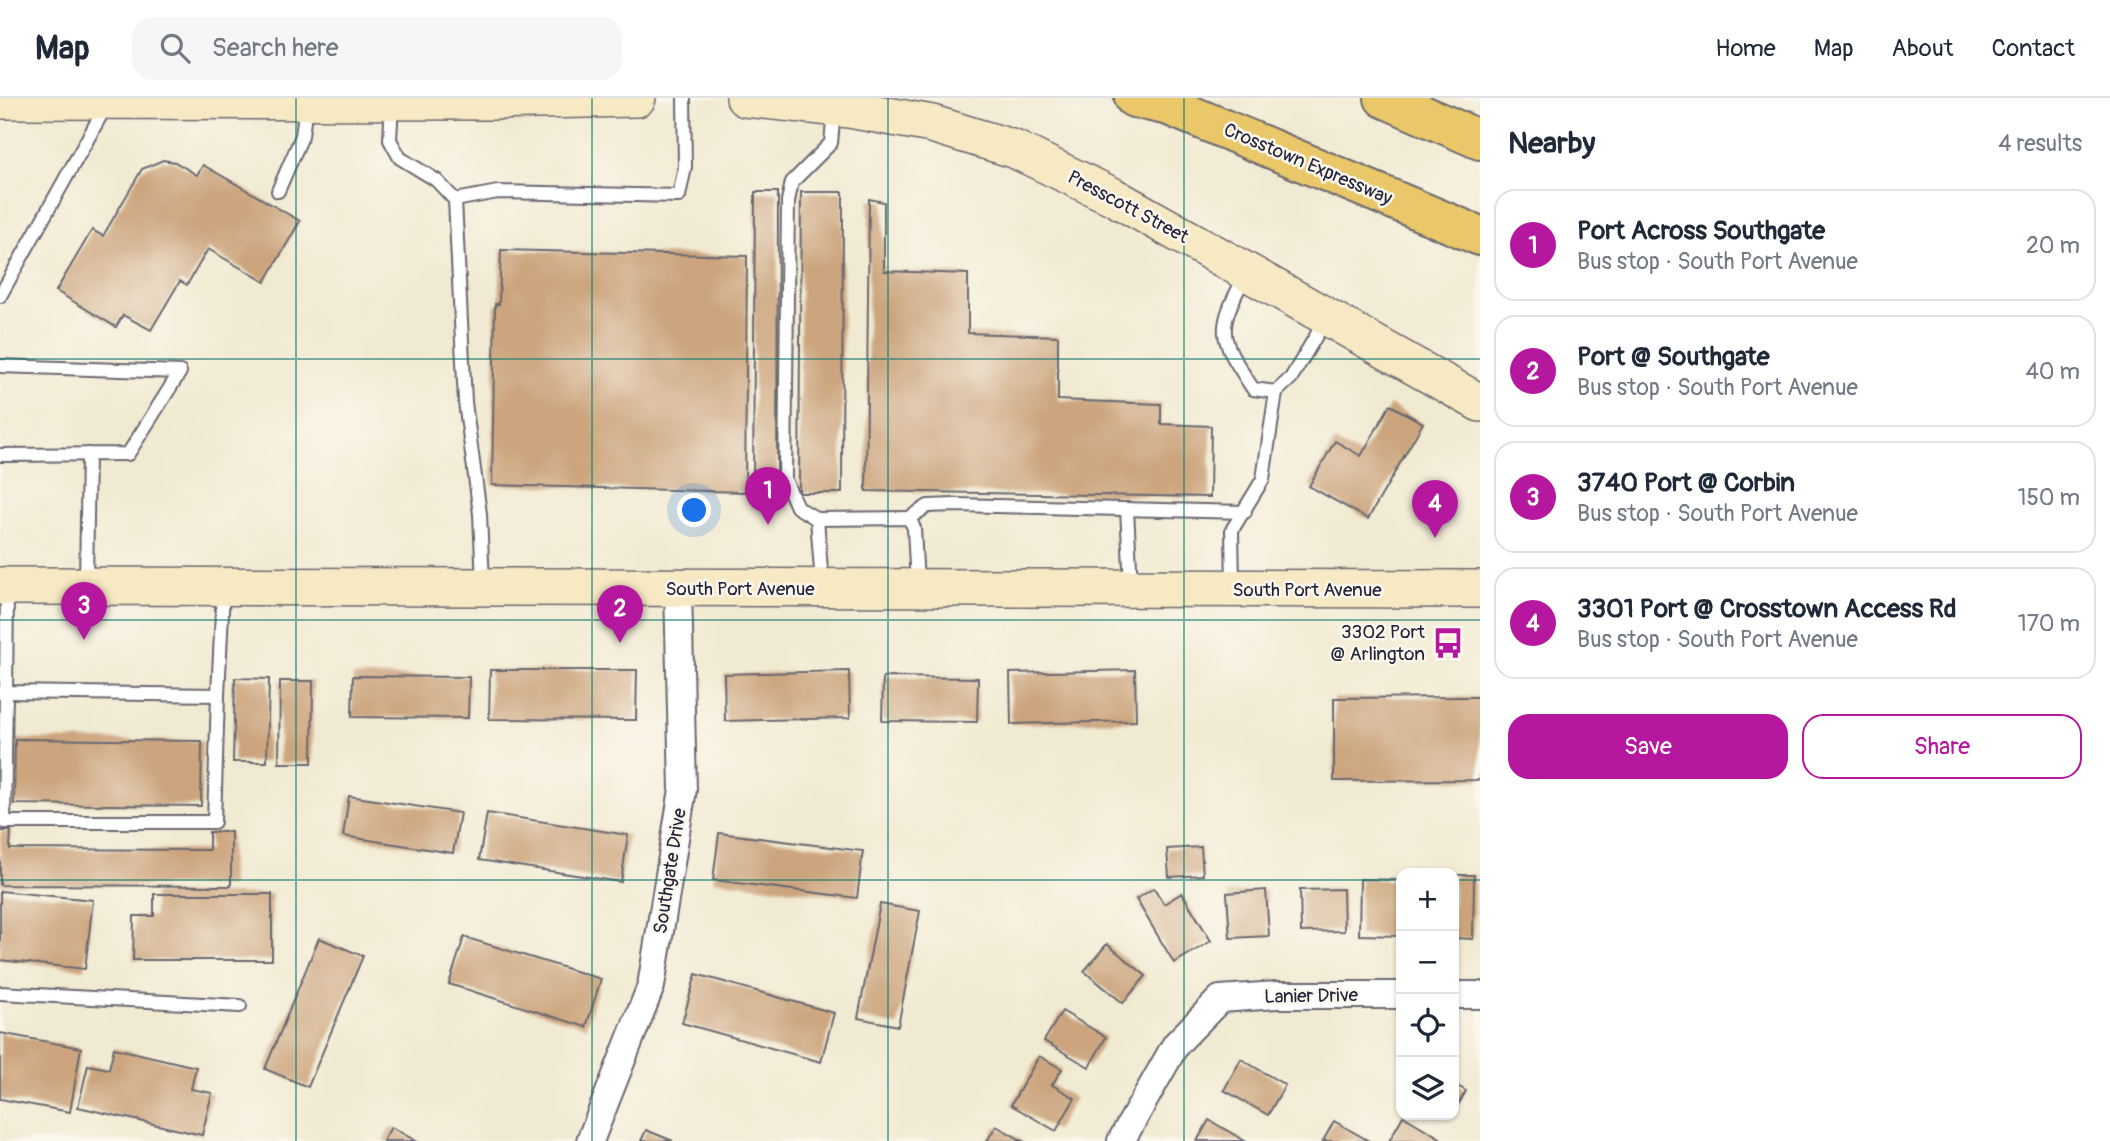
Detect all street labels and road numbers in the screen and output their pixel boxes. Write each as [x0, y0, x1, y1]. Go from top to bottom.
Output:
street label: Crosstown Expressway [1220, 118, 1396, 210]
street label: Presscott Street [1063, 165, 1193, 249]
street label: South Port Avenue [665, 577, 815, 601]
street label: South Port Avenue [1232, 578, 1382, 602]
street label: Southgate Drive [648, 806, 692, 936]
street label: Lanier Drive [1264, 983, 1359, 1009]

